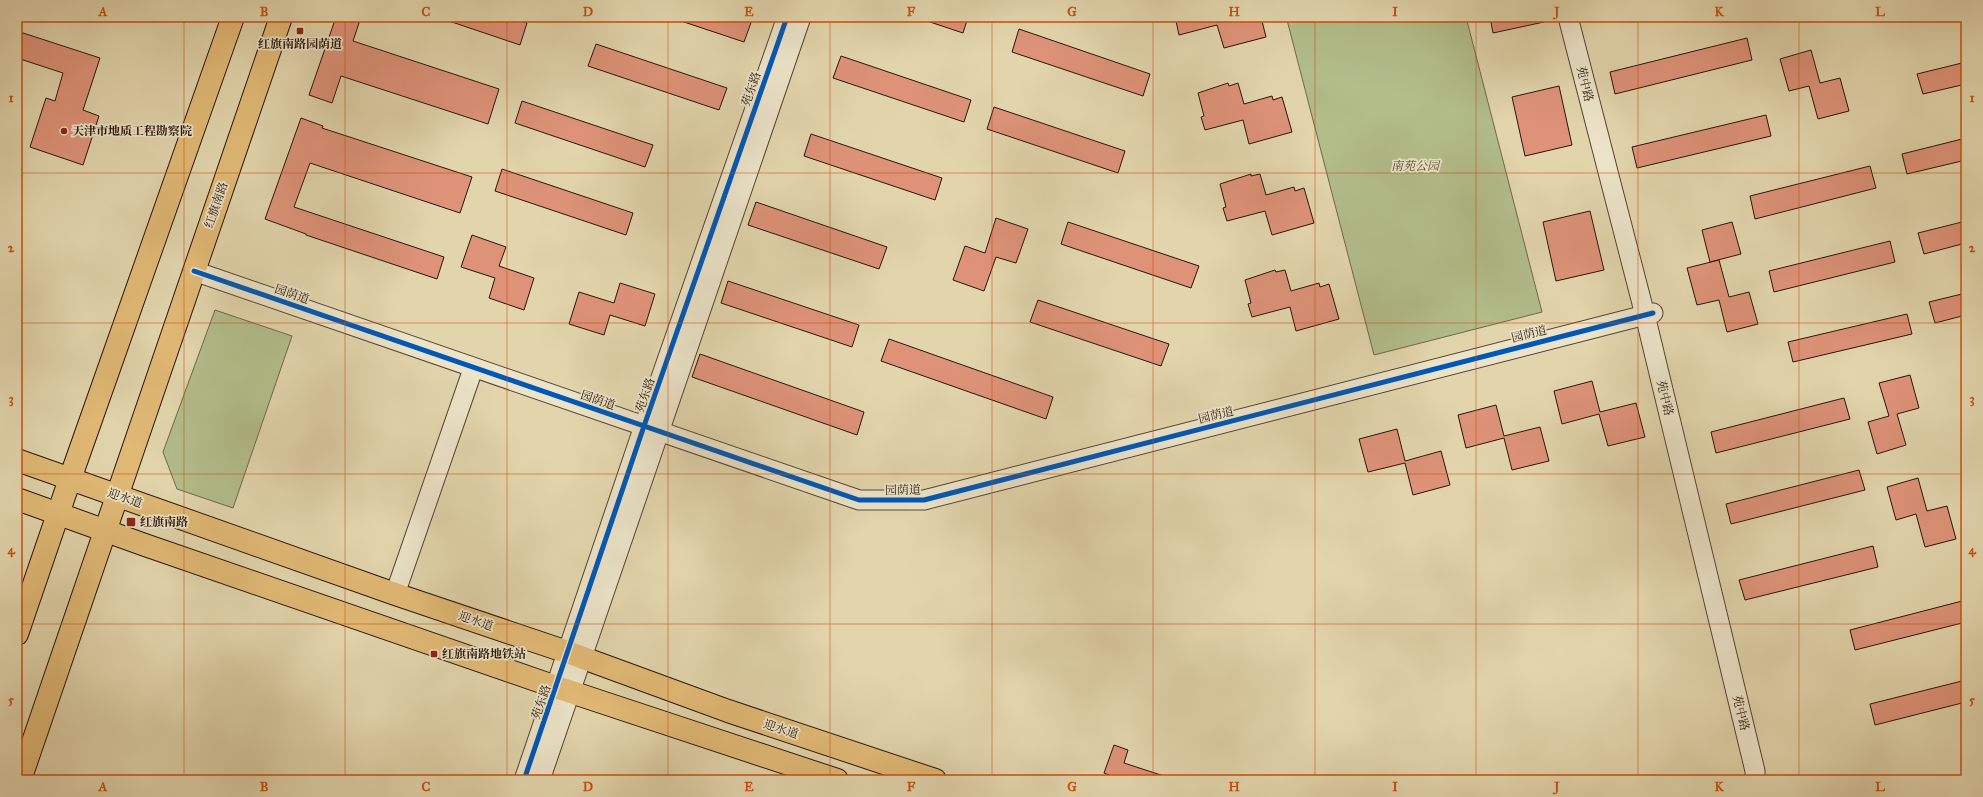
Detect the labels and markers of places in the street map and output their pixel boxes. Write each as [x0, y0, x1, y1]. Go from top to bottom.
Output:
marker: 红旗南路园荫道 [295, 26, 305, 36]
place label: 红旗南路园荫道 [258, 37, 342, 51]
place label: 天津市地质工程勘察院 [72, 124, 192, 138]
marker: 天津市地质工程勘察院 [59, 126, 69, 136]
place label: 红旗南路 [140, 515, 188, 529]
marker: 红旗南路 [125, 516, 137, 528]
place label: 红旗南路地铁站 [442, 647, 526, 661]
marker: 红旗南路地铁站 [429, 649, 439, 659]

